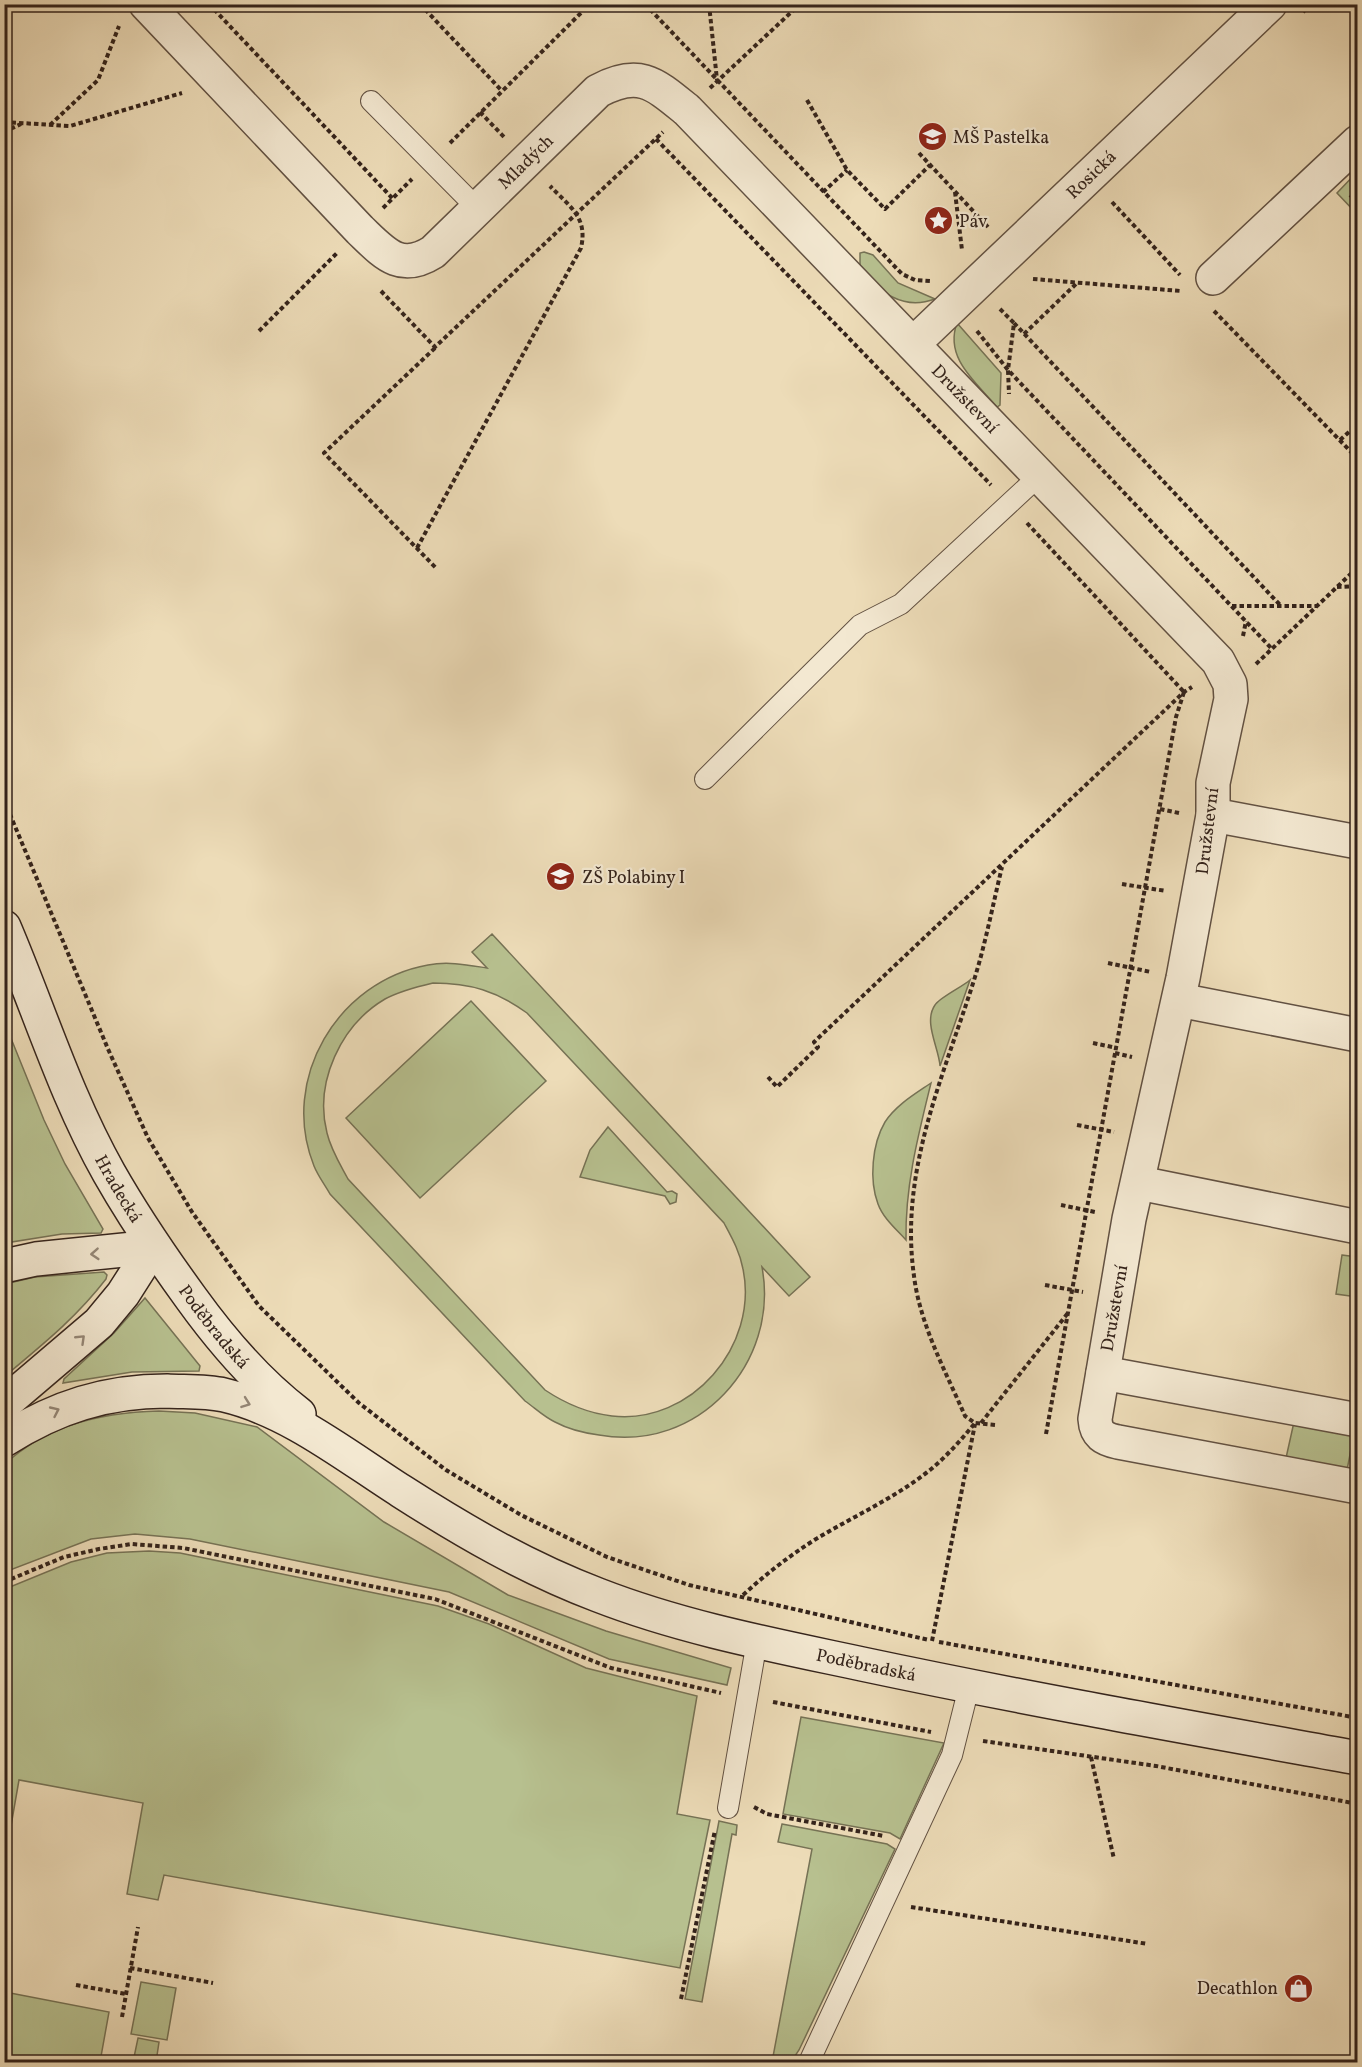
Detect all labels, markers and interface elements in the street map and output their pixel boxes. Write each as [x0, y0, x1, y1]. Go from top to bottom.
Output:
school or university icon: MŠ Pastelka [916, 121, 948, 153]
place label: MŠ Pastelka [953, 126, 1049, 151]
street label: Mladých [493, 129, 560, 196]
street label: Rosická [1061, 145, 1123, 206]
place icon: Páv [922, 205, 954, 237]
place label: Páv [959, 210, 988, 235]
street label: Družstevní [925, 359, 1004, 440]
street label: Družstevní [1191, 786, 1226, 876]
school or university icon: ZŠ Polabiny I [545, 861, 577, 893]
place label: ZŠ Polabiny I [582, 866, 685, 891]
street label: Hradecká [87, 1151, 147, 1228]
one-way arrow [91, 1248, 100, 1261]
street label: Družstevní [1096, 1262, 1136, 1354]
street label: Poděbradská [171, 1280, 254, 1375]
one-way arrow [75, 1335, 85, 1346]
one-way arrow [240, 1395, 251, 1408]
one-way arrow [49, 1407, 60, 1419]
street label: Poděbradská [814, 1644, 918, 1689]
shop icon: Decathlon [1283, 1972, 1315, 2004]
place label: Decathlon [1197, 1977, 1278, 2002]

